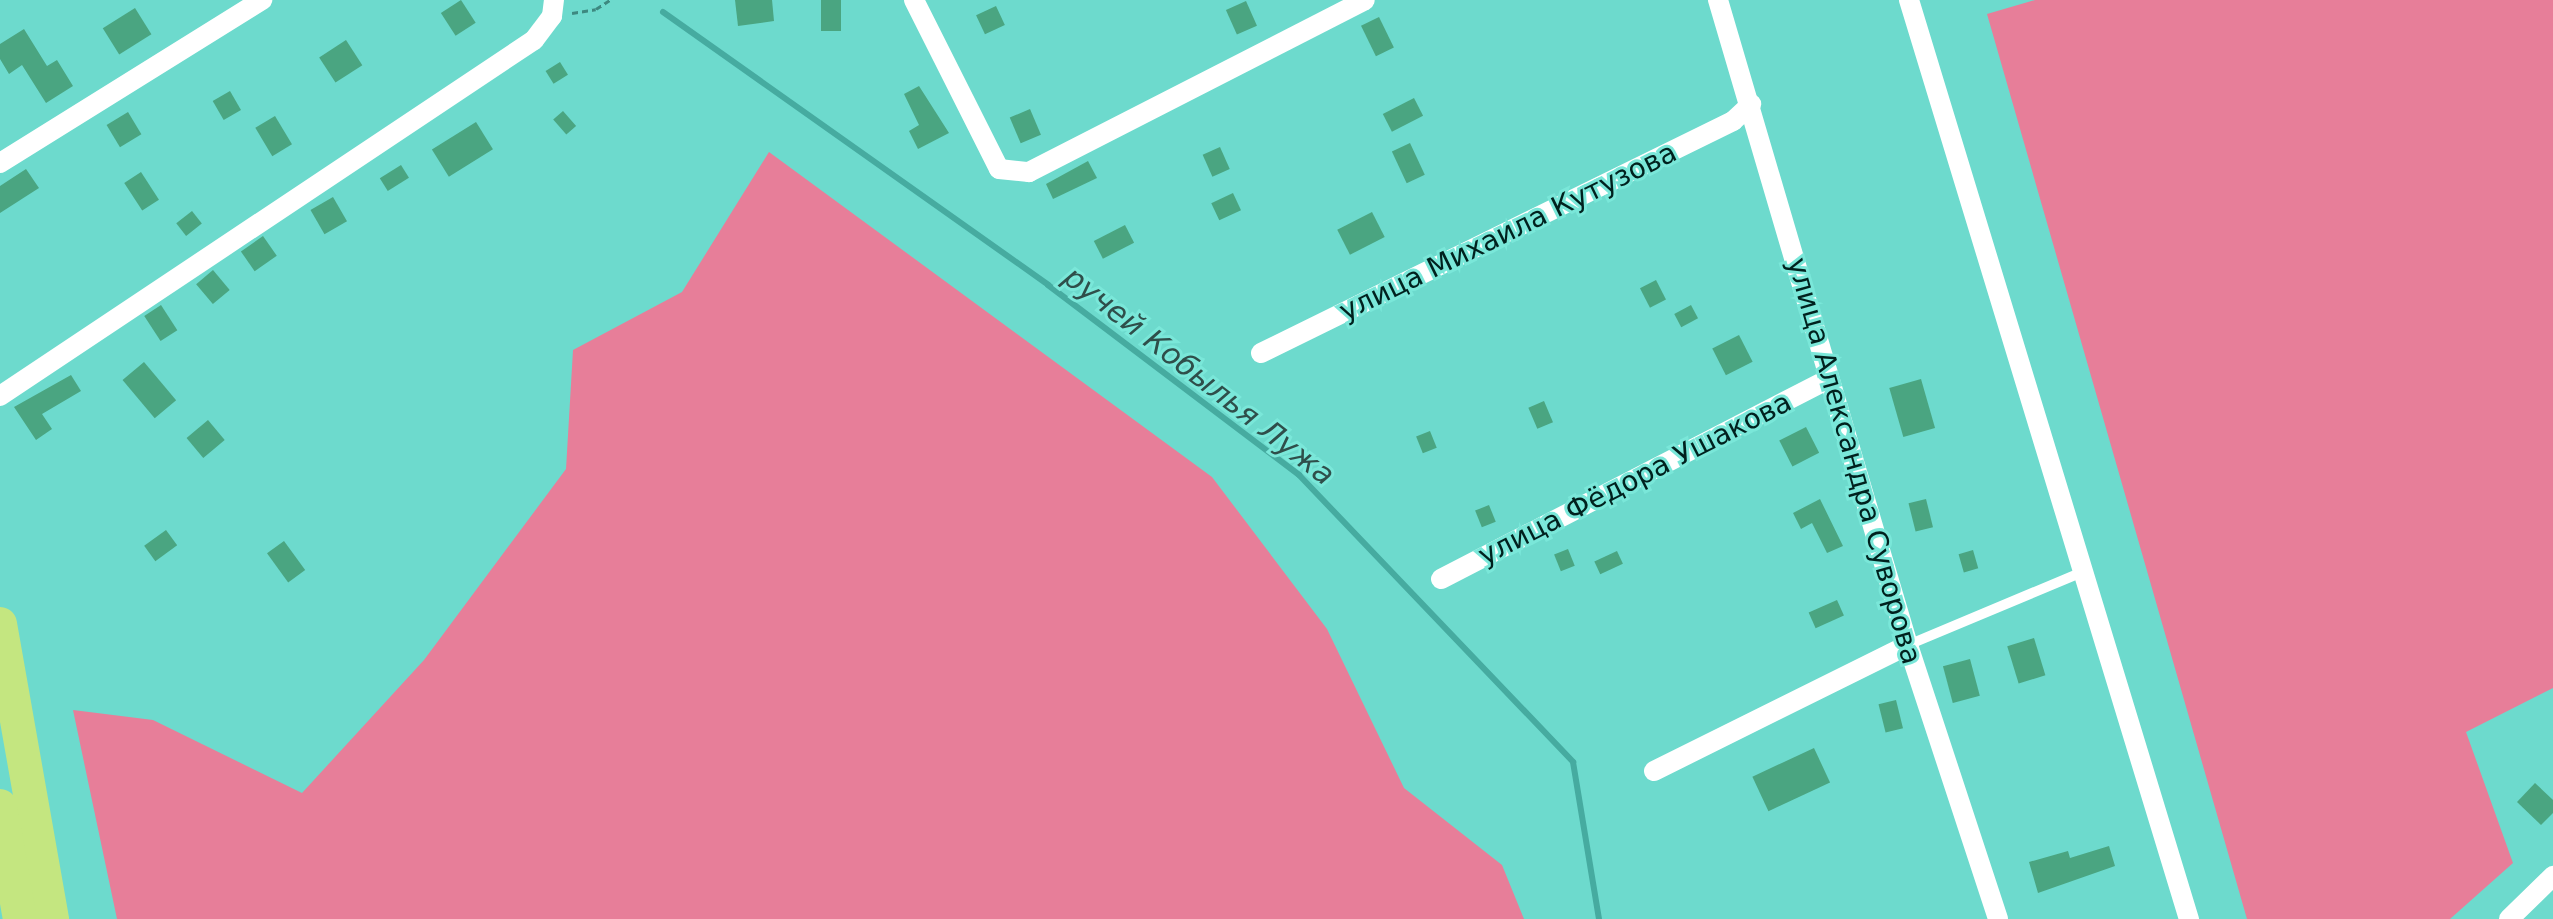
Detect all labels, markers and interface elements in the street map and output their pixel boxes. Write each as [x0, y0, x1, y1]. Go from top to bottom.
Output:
street label: улица Михаила Кутузова [1334, 136, 1682, 328]
street label: улица Александра Суворова [1780, 254, 1928, 668]
water label: ручей Кобылья Лужа [1056, 259, 1342, 493]
street label: улица Фёдора Ушакова [1473, 385, 1797, 573]

